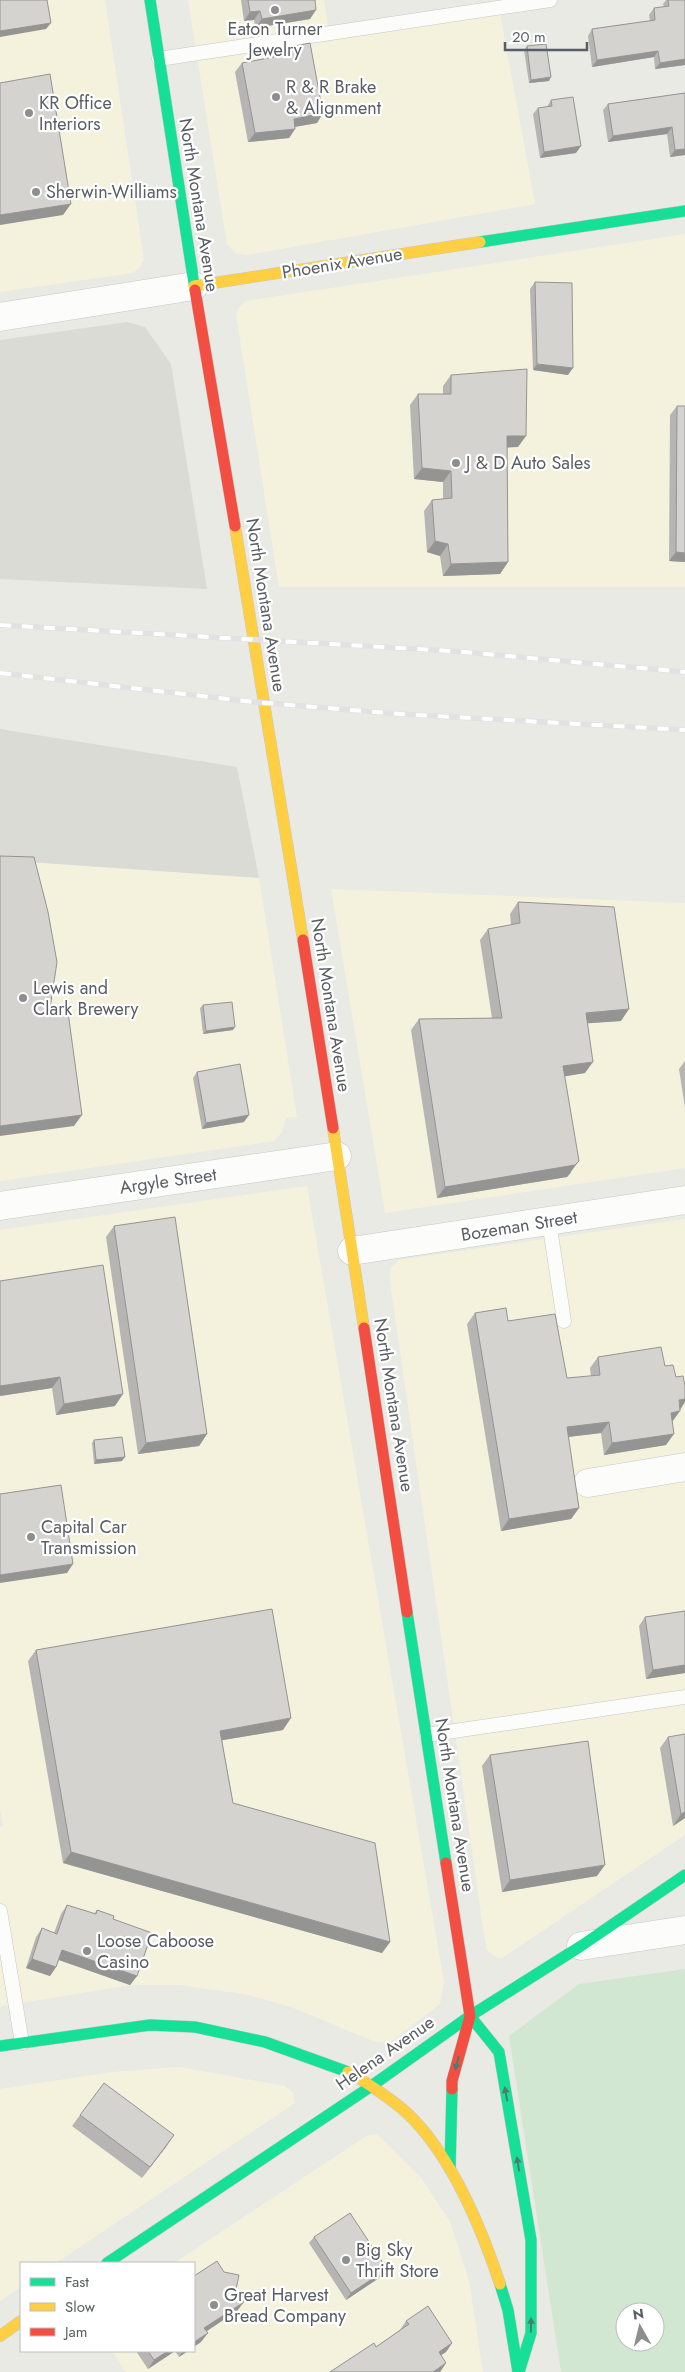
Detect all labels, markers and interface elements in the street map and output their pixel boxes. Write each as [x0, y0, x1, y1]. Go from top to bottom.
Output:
marker: Eaton Turner Jewelry [269, 4, 281, 16]
place label: Eaton Turner Jewelry [227, 16, 323, 63]
scale bar [505, 20, 588, 52]
text: 20 m [512, 26, 546, 48]
place label: R & R Brake & Alignment [286, 74, 382, 121]
place label: KR Office Interiors [39, 90, 112, 137]
marker: R & R Brake & Alignment [270, 91, 282, 103]
marker: KR Office Interiors [23, 107, 35, 119]
street label: North Montana Avenue [172, 116, 226, 294]
place label: Sherwin-Williams [46, 179, 177, 205]
marker: Sherwin-Williams [30, 186, 42, 198]
street label: Phoenix Avenue [280, 241, 404, 285]
place label: J & D Auto Sales [464, 450, 591, 476]
marker: J & D Auto Sales [450, 457, 462, 469]
street label: North Montana Avenue [239, 516, 293, 694]
street label: North Montana Avenue [304, 916, 358, 1094]
place label: Lewis and Clark Brewery [33, 975, 139, 1022]
marker: Lewis and Clark Brewery [17, 992, 29, 1004]
street label: Argyle Street [118, 1161, 219, 1201]
street label: Bozeman Street [459, 1204, 580, 1248]
street label: North Montana Avenue [367, 1316, 421, 1494]
place label: Capital Car Transmission [41, 1514, 137, 1561]
marker: Capital Car Transmission [25, 1531, 37, 1543]
street label: North Montana Avenue [428, 1716, 482, 1894]
place label: Loose Caboose Casino [97, 1928, 214, 1975]
marker: Loose Caboose Casino [81, 1945, 93, 1957]
street label: Helena Avenue [330, 2009, 440, 2097]
one-way arrow [453, 2056, 461, 2071]
one-way arrow [502, 2086, 510, 2102]
one-way arrow [514, 2155, 522, 2171]
place label: Big Sky Thrift Store [356, 2237, 439, 2284]
marker: Big Sky Thrift Store [340, 2254, 352, 2266]
legend [20, 2262, 195, 2352]
text: Fast [65, 2271, 89, 2293]
place label: Great Harvest Bread Company [224, 2282, 346, 2329]
text: Slow [65, 2296, 96, 2318]
marker: Great Harvest Bread Company [208, 2299, 220, 2311]
north arrow [615, 2302, 665, 2352]
text: N [631, 2303, 645, 2325]
one-way arrow [527, 2317, 535, 2333]
text: Jam [63, 2321, 88, 2343]

